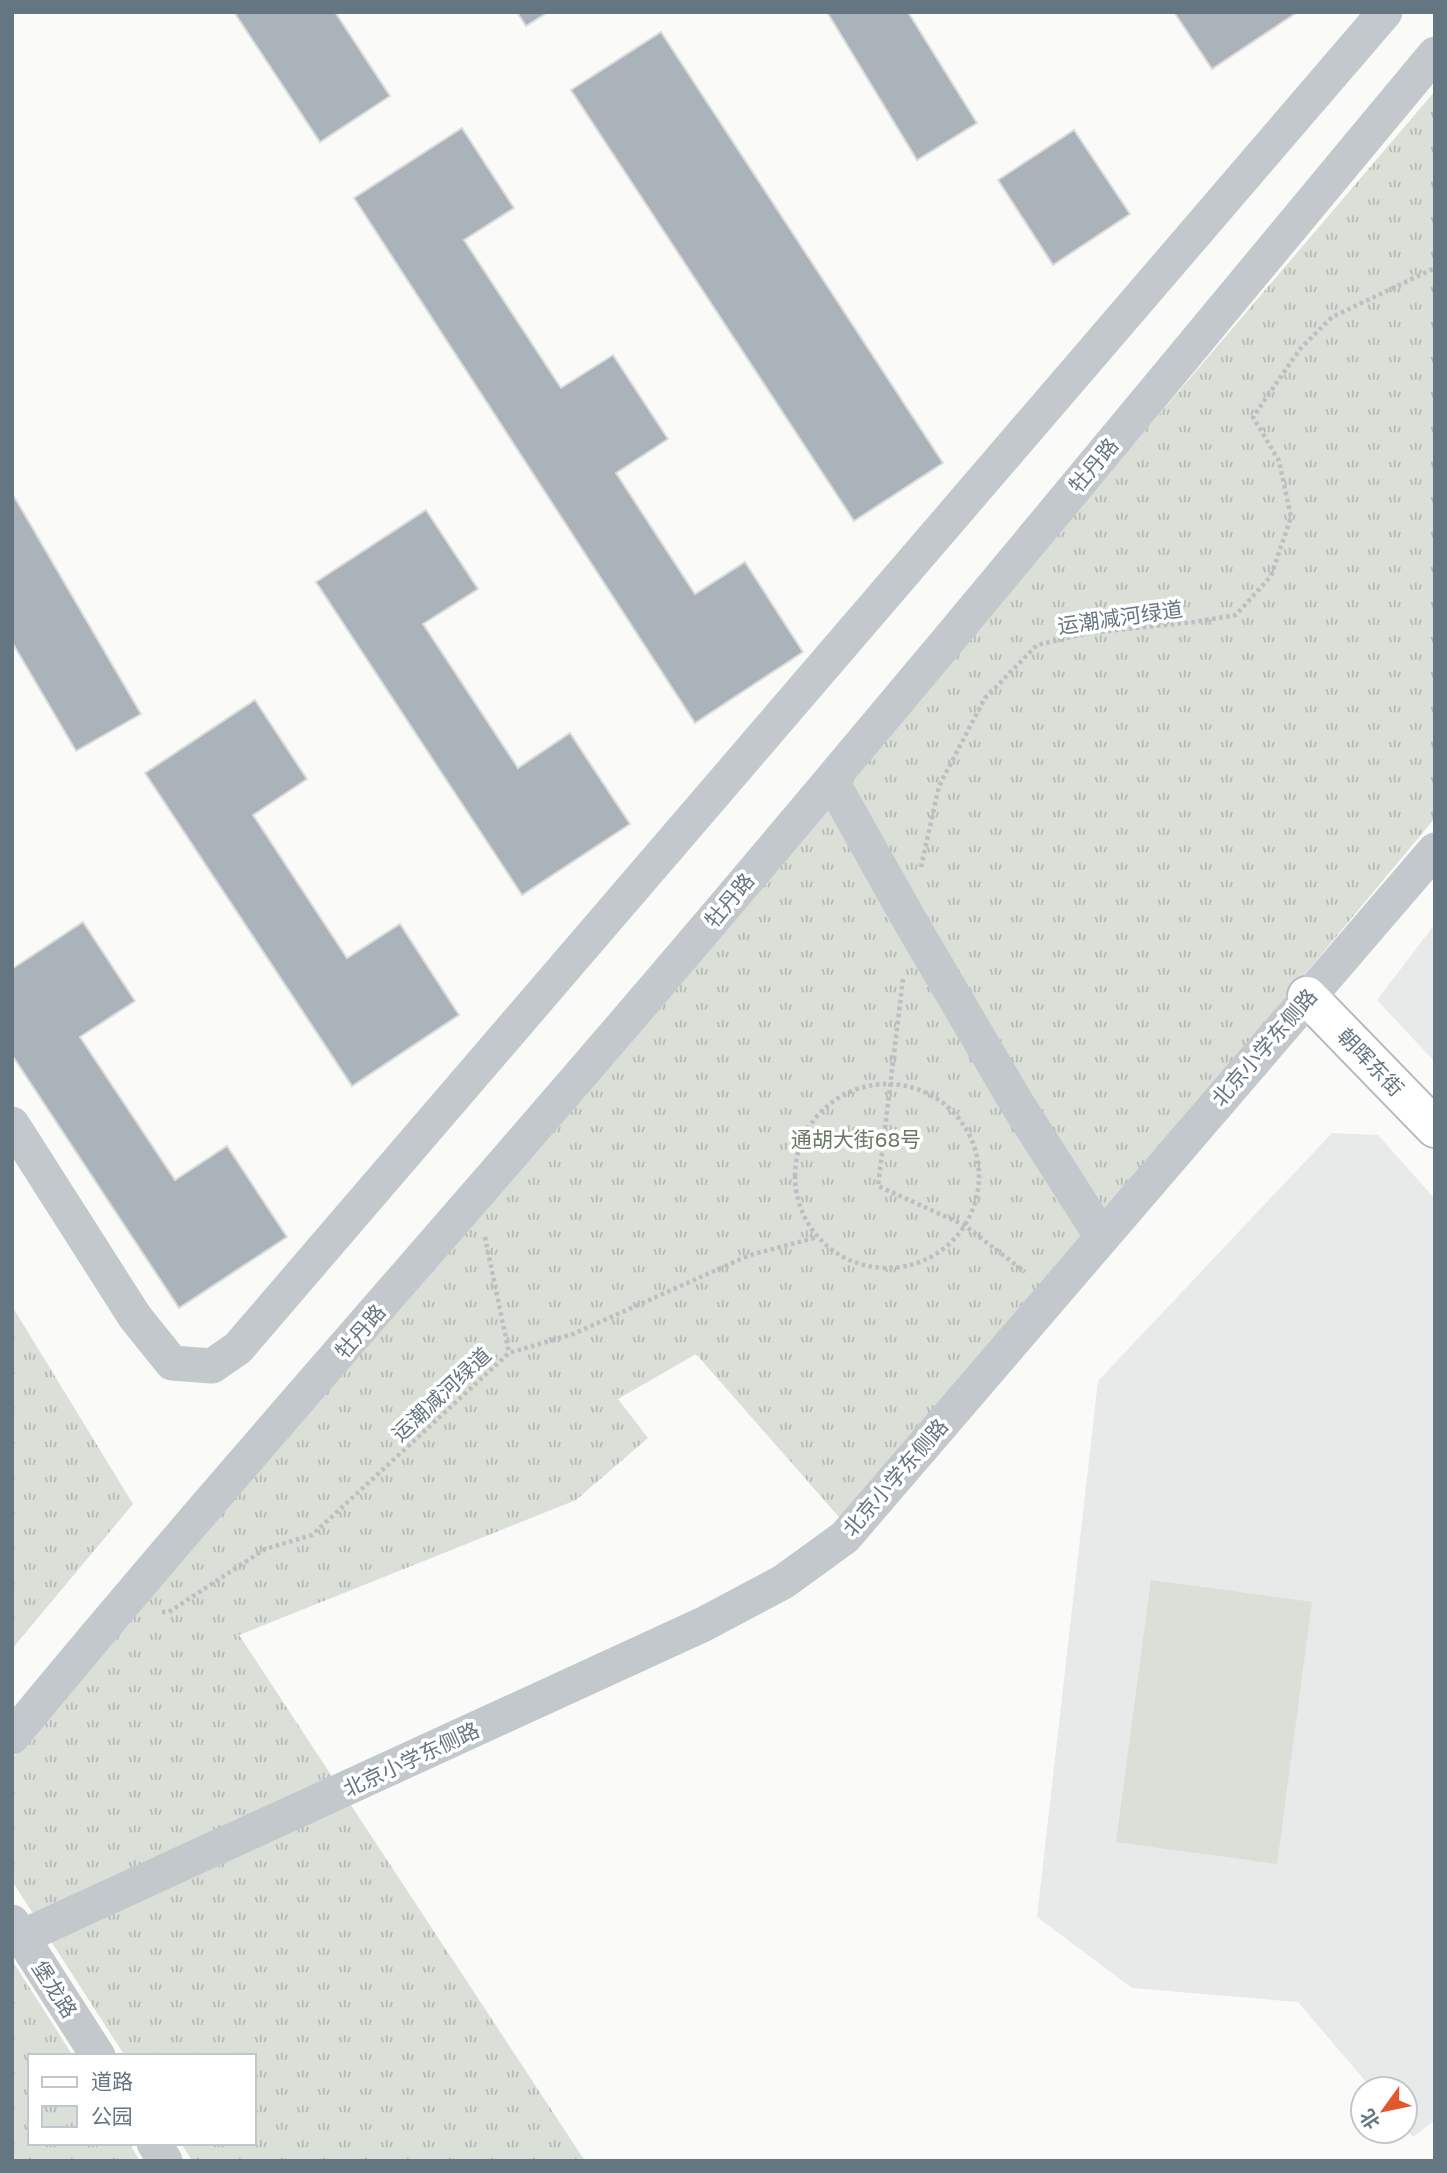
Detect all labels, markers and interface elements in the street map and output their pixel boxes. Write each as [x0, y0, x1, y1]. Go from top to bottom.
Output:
street label: 牡丹路 [1063, 433, 1123, 497]
street label: 运潮减河绿道 [1056, 595, 1184, 639]
street label: 牡丹路 [699, 868, 759, 932]
street label: 北京小学东侧路 [1206, 983, 1322, 1111]
street label: 朝晖东街 [1332, 1023, 1410, 1101]
park label: 通胡大街68号 [791, 1126, 921, 1152]
street label: 牡丹路 [330, 1299, 390, 1363]
street label: 运潮减河绿道 [386, 1342, 496, 1446]
street label: 北京小学东侧路 [837, 1413, 953, 1541]
street label: 北京小学东侧路 [339, 1716, 483, 1802]
street label: 堡龙路 [27, 1956, 83, 2022]
legend [28, 2054, 256, 2145]
text: 道路 [91, 2068, 133, 2094]
north arrow [1349, 2075, 1419, 2145]
text: 公园 [91, 2103, 133, 2129]
text: 北 [1355, 2105, 1384, 2134]

